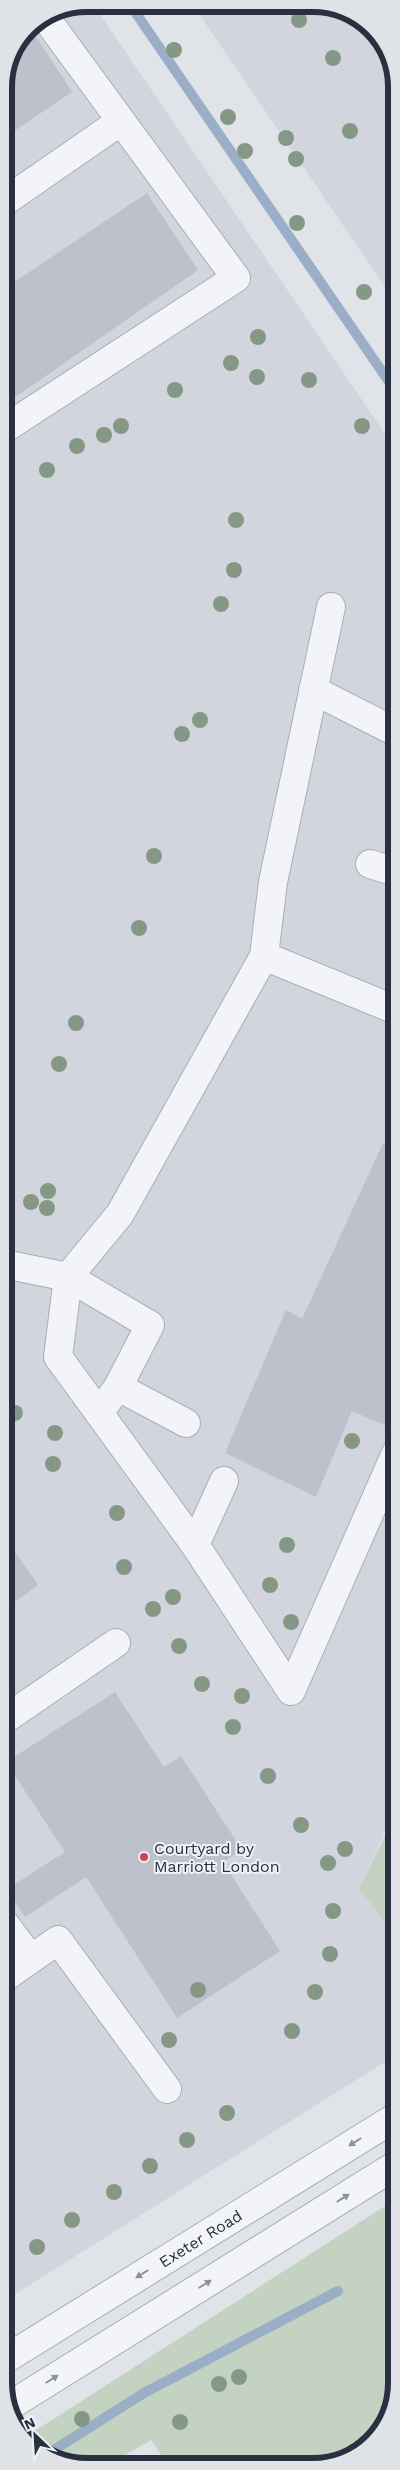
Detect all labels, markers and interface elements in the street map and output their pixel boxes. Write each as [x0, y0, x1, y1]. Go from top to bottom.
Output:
place label: Courtyard by Marriott London [154, 1839, 280, 1876]
marker: Courtyard by Marriott London [138, 1851, 150, 1863]
one-way arrow [348, 2138, 361, 2147]
one-way arrow [336, 2193, 350, 2203]
street label: Exeter Road [156, 2206, 246, 2272]
one-way arrow [136, 2270, 149, 2279]
one-way arrow [198, 2279, 212, 2289]
one-way arrow [46, 2374, 59, 2384]
north arrow [10, 2410, 60, 2460]
text: N [21, 2414, 38, 2433]

